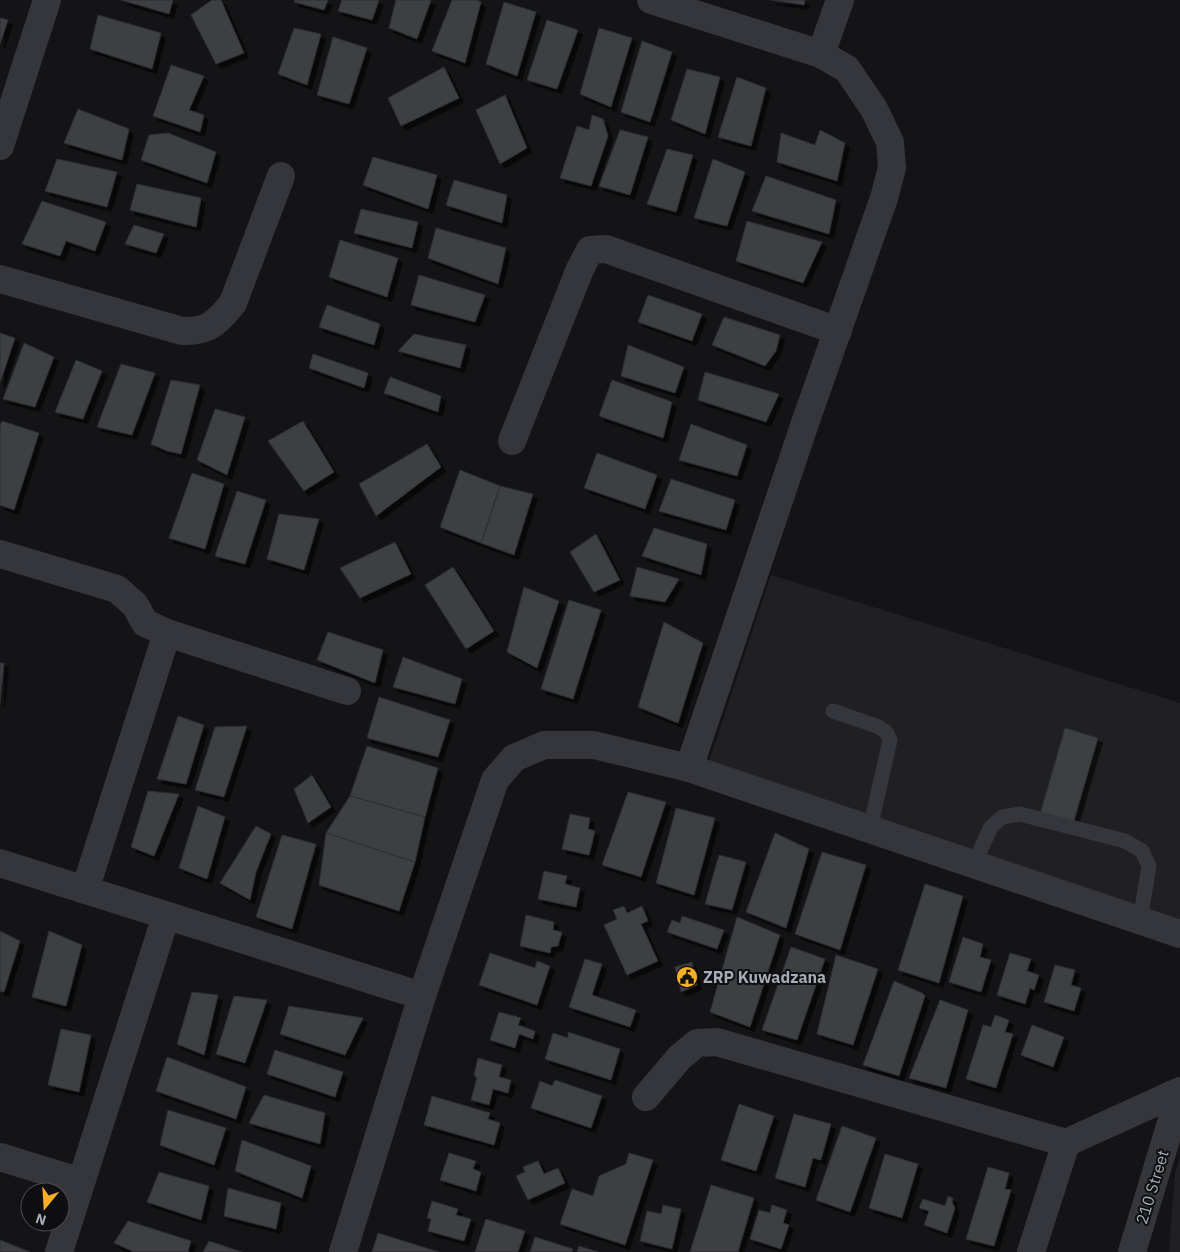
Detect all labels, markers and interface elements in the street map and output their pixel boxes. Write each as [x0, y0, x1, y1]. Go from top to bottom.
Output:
public building icon: ZRP Kuwadzana [675, 965, 699, 989]
place label: ZRP Kuwadzana [703, 967, 826, 987]
street label: 210 Street [1131, 1148, 1173, 1226]
north arrow [20, 1182, 70, 1232]
text: N [33, 1209, 49, 1229]

